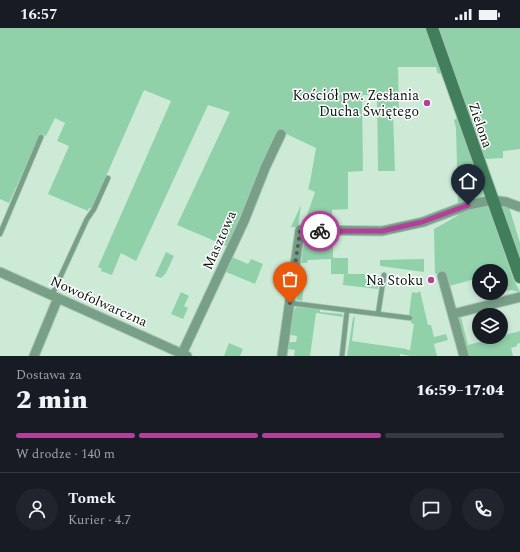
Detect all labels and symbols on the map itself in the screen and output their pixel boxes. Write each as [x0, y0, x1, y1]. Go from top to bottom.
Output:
place label: Kościół pw. Zesłania Ducha Świętego [292, 85, 419, 122]
marker: Kościół pw. Zesłania Ducha Świętego [422, 98, 432, 108]
street label: Zielona [463, 100, 498, 151]
pin [451, 164, 485, 205]
street label: Masztowa [197, 207, 242, 273]
courier [300, 211, 340, 251]
pin [273, 262, 307, 303]
place label: Na Stoku [366, 270, 423, 291]
street label: Nowofolwarczna [47, 271, 151, 332]
marker: Na Stoku [426, 275, 436, 285]

